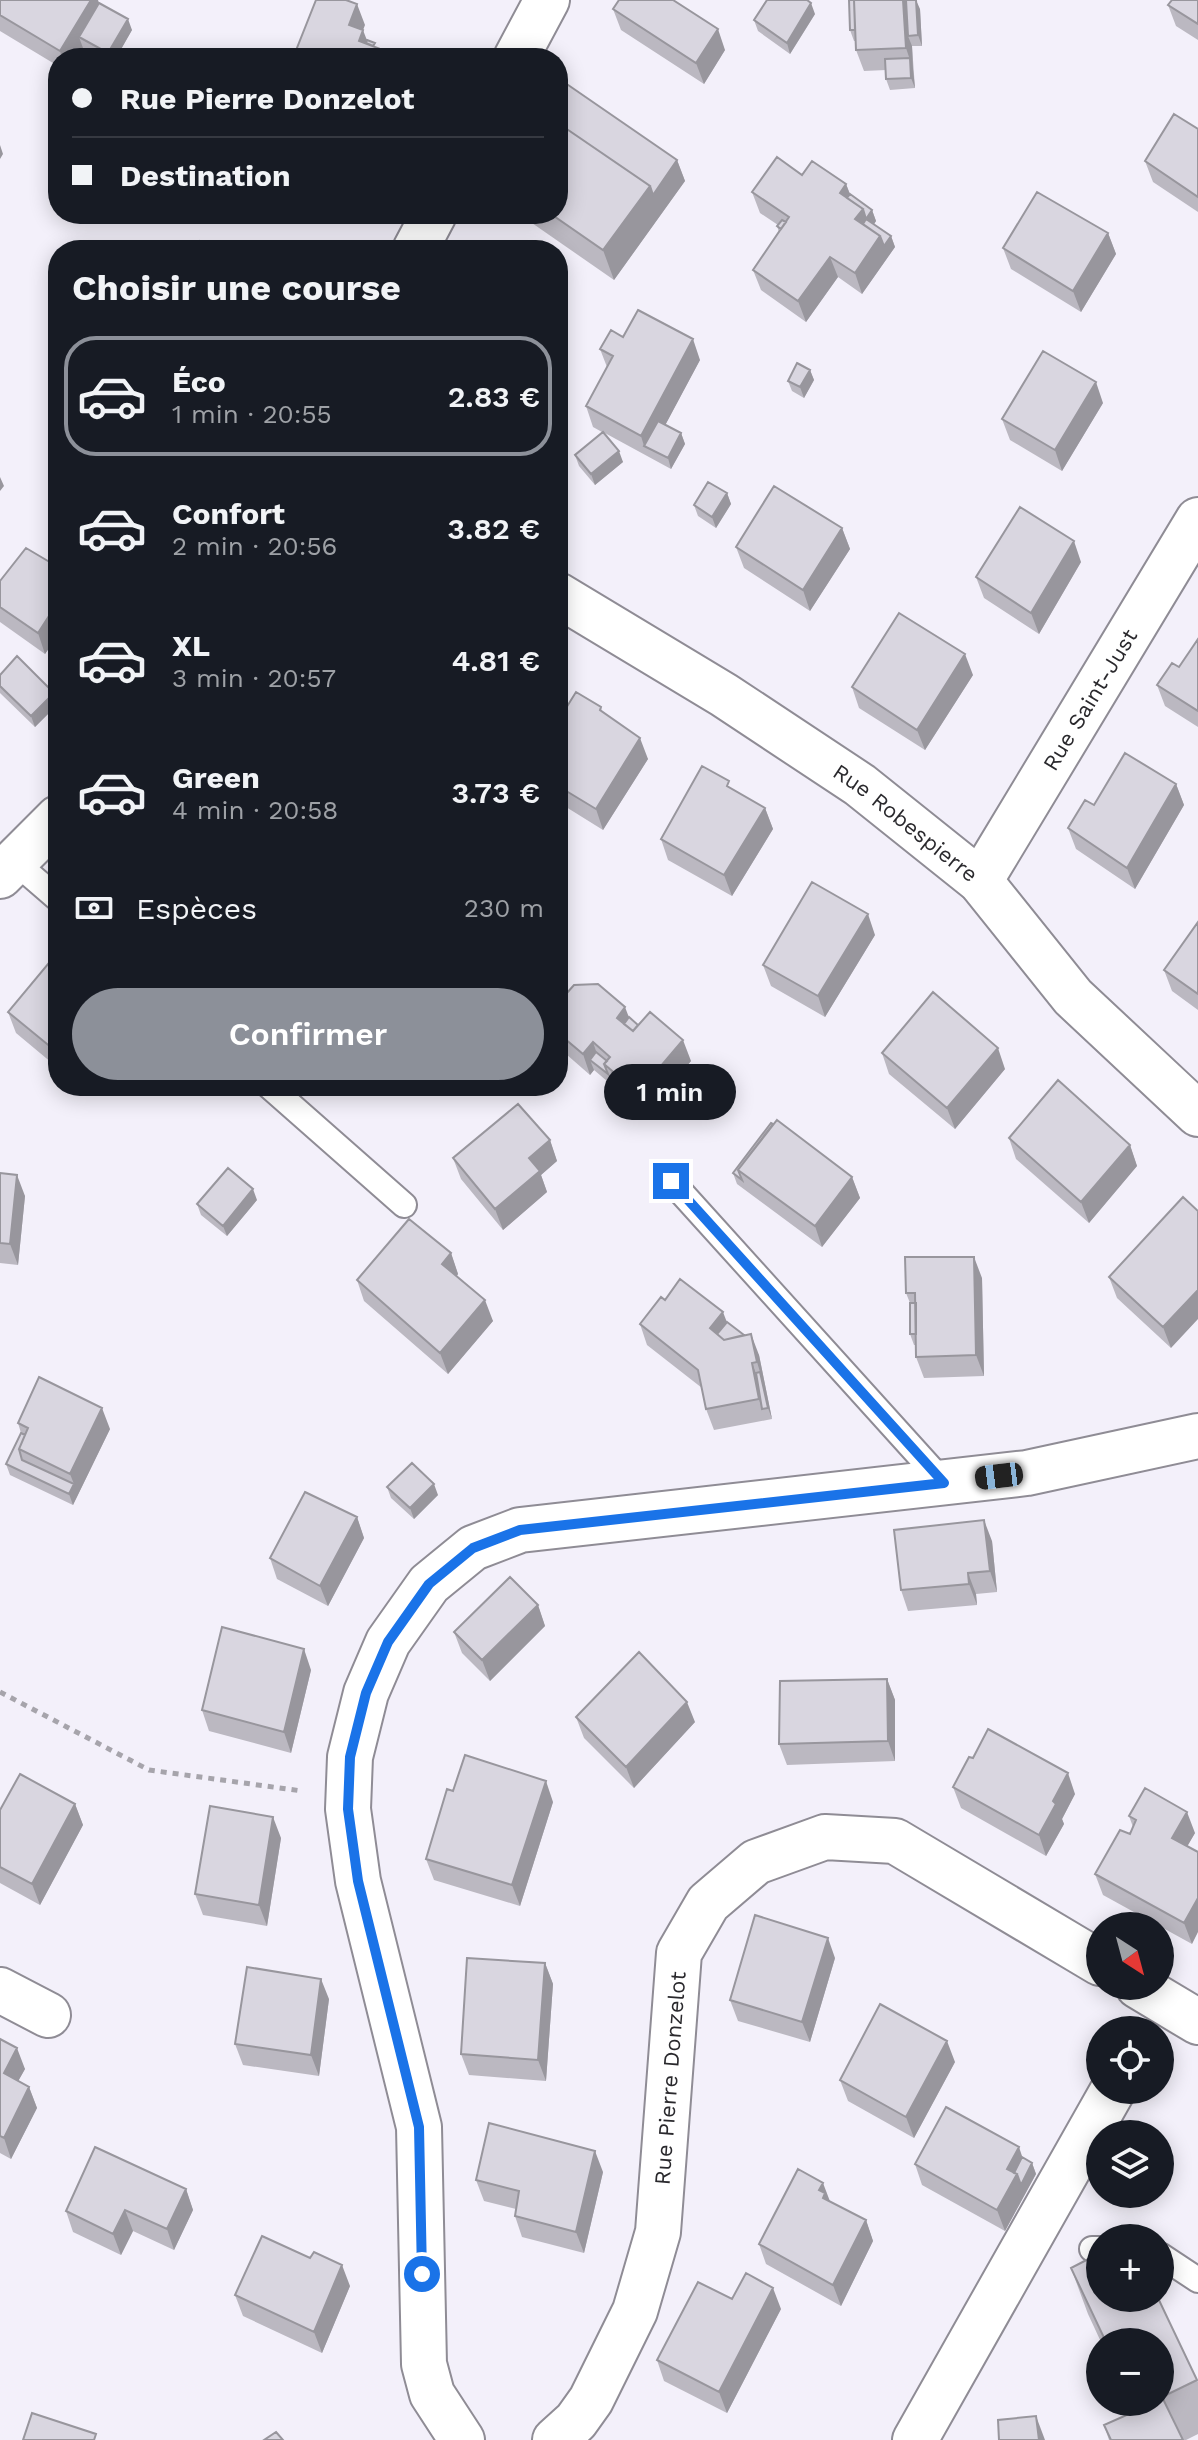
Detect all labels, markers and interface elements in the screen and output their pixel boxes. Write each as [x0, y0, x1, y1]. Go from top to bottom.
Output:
text: Rue Pierre Donzelot [120, 81, 414, 116]
text: Destination [120, 158, 291, 193]
text: Choisir une course [72, 267, 401, 309]
icon: car [76, 360, 148, 432]
text: Éco [172, 364, 226, 399]
text: 2.83 € [448, 379, 540, 414]
text: 1 min · 20:55 [172, 399, 332, 429]
icon: car [76, 492, 148, 564]
text: Confort [172, 496, 285, 531]
text: 3.82 € [447, 511, 540, 546]
text: 2 min · 20:56 [172, 531, 337, 561]
icon: car [76, 624, 148, 696]
street label: Rue Saint-Just [1037, 624, 1142, 775]
text: XL [172, 628, 210, 663]
text: 4.81 € [451, 643, 540, 678]
text: 3 min · 20:57 [172, 663, 336, 693]
icon: car [76, 756, 148, 828]
street label: Rue Robespierre [829, 759, 983, 887]
text: Green [172, 760, 260, 795]
text: 3.73 € [451, 775, 540, 810]
text: 4 min · 20:58 [172, 795, 338, 825]
icon: cash [72, 886, 116, 930]
text: Espèces [136, 891, 257, 926]
text: 230 m [464, 893, 544, 923]
button: Confirmer [72, 988, 544, 1080]
callout: 1 min [605, 1065, 737, 1121]
text: 1 min [637, 1077, 703, 1107]
route end [653, 1163, 689, 1199]
car [974, 1461, 1024, 1491]
north arrow [1086, 1912, 1174, 2000]
map controls [1086, 1912, 1174, 2416]
street label: Rue Pierre Donzelot [649, 1971, 690, 2186]
button: locate [1086, 2016, 1174, 2104]
button: layers [1086, 2120, 1174, 2208]
button: + [1086, 2224, 1174, 2312]
route start [404, 2256, 440, 2292]
button: − [1086, 2328, 1174, 2416]

